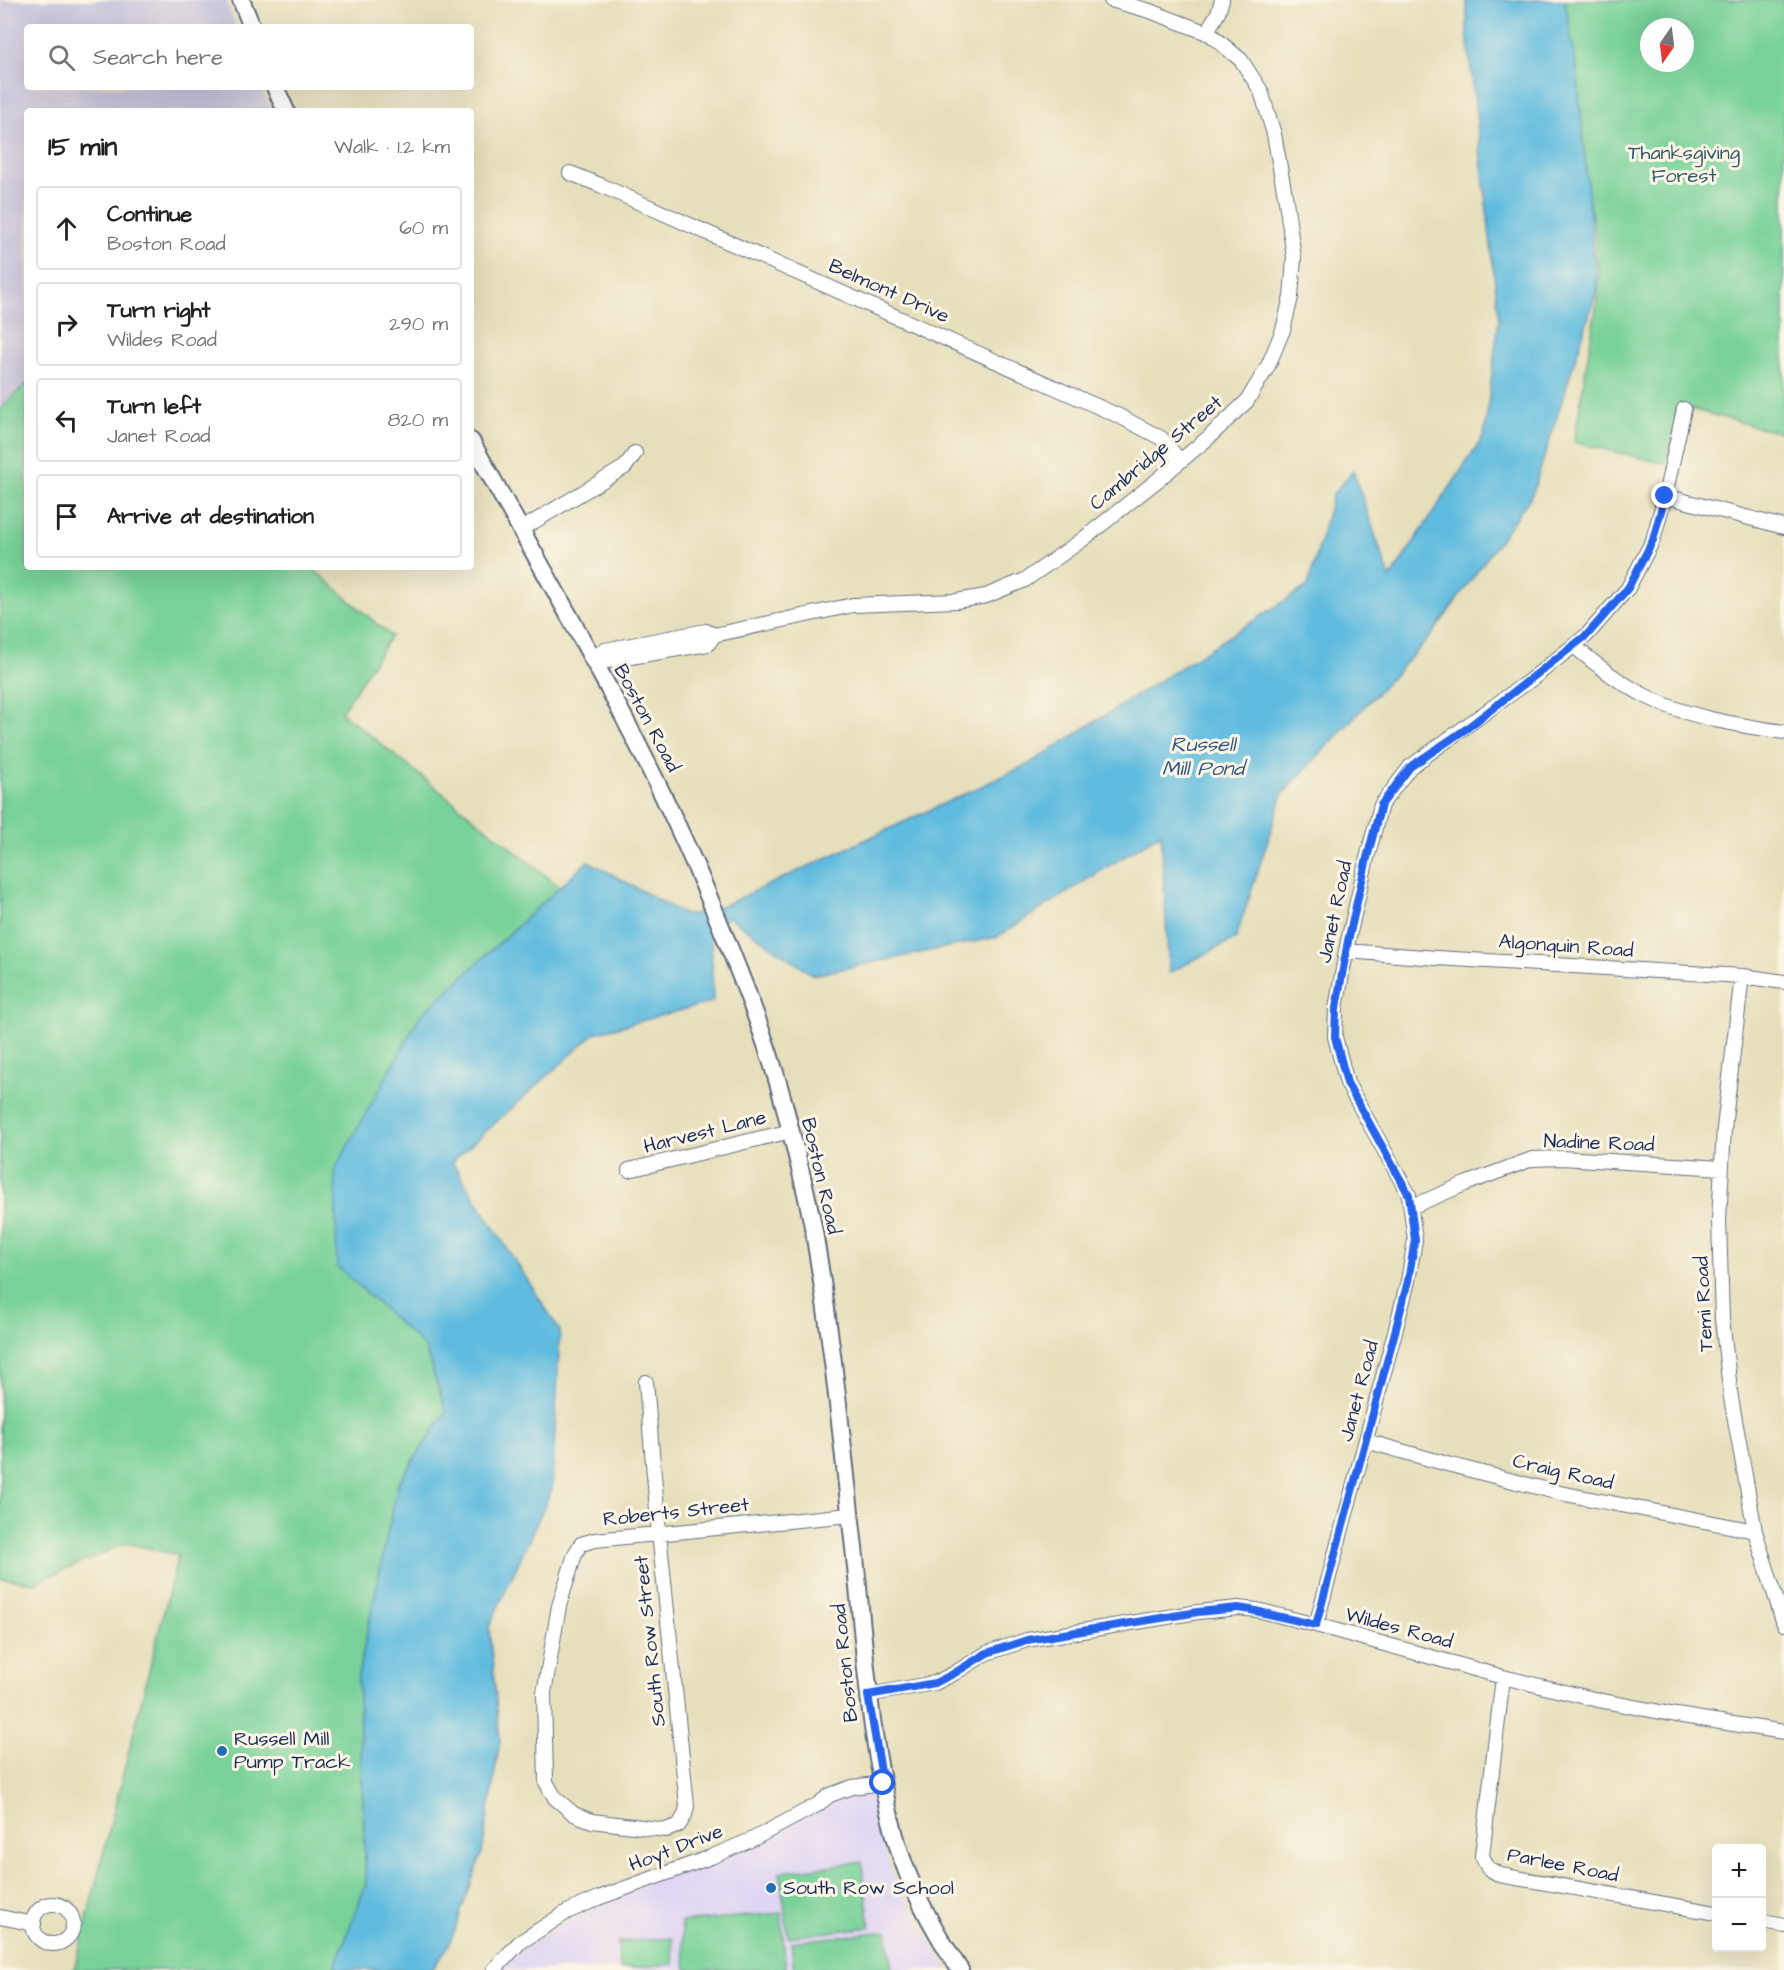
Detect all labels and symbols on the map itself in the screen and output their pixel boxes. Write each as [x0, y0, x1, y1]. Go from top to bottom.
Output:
north arrow [1640, 18, 1694, 72]
park label: Thanksgiving Forest [1628, 139, 1740, 190]
street label: Belmont Drive [824, 252, 954, 330]
street label: Cambridge Street [1083, 389, 1229, 518]
route end [1651, 482, 1677, 508]
street label: Boston Road [607, 659, 687, 777]
water label: Russell Mill Pond [1162, 730, 1248, 783]
street label: Janet Road [1311, 858, 1359, 966]
street label: Algonquin Road [1498, 927, 1634, 966]
street label: Harvest Lane [641, 1103, 769, 1161]
street label: Boston Road [794, 1115, 848, 1237]
street label: Nadine Road [1543, 1127, 1655, 1159]
street label: Temi Road [1688, 1255, 1720, 1353]
street label: Janet Road [1332, 1337, 1386, 1445]
street label: Craig Road [1510, 1447, 1616, 1498]
street label: Roberts Street [602, 1490, 750, 1534]
street label: South Row Street [627, 1554, 673, 1728]
street label: Wildes Road [1342, 1600, 1456, 1656]
street label: Boston Road [825, 1602, 865, 1724]
place label: Russell Mill Pump Track [234, 1725, 350, 1776]
marker: Russell Mill Pump Track [215, 1744, 229, 1758]
route start [869, 1769, 895, 1795]
street label: Hoyt Drive [625, 1817, 728, 1880]
street label: Parlee Road [1505, 1841, 1621, 1889]
place label: South Row School [783, 1874, 954, 1902]
marker: South Row School [764, 1881, 778, 1895]

